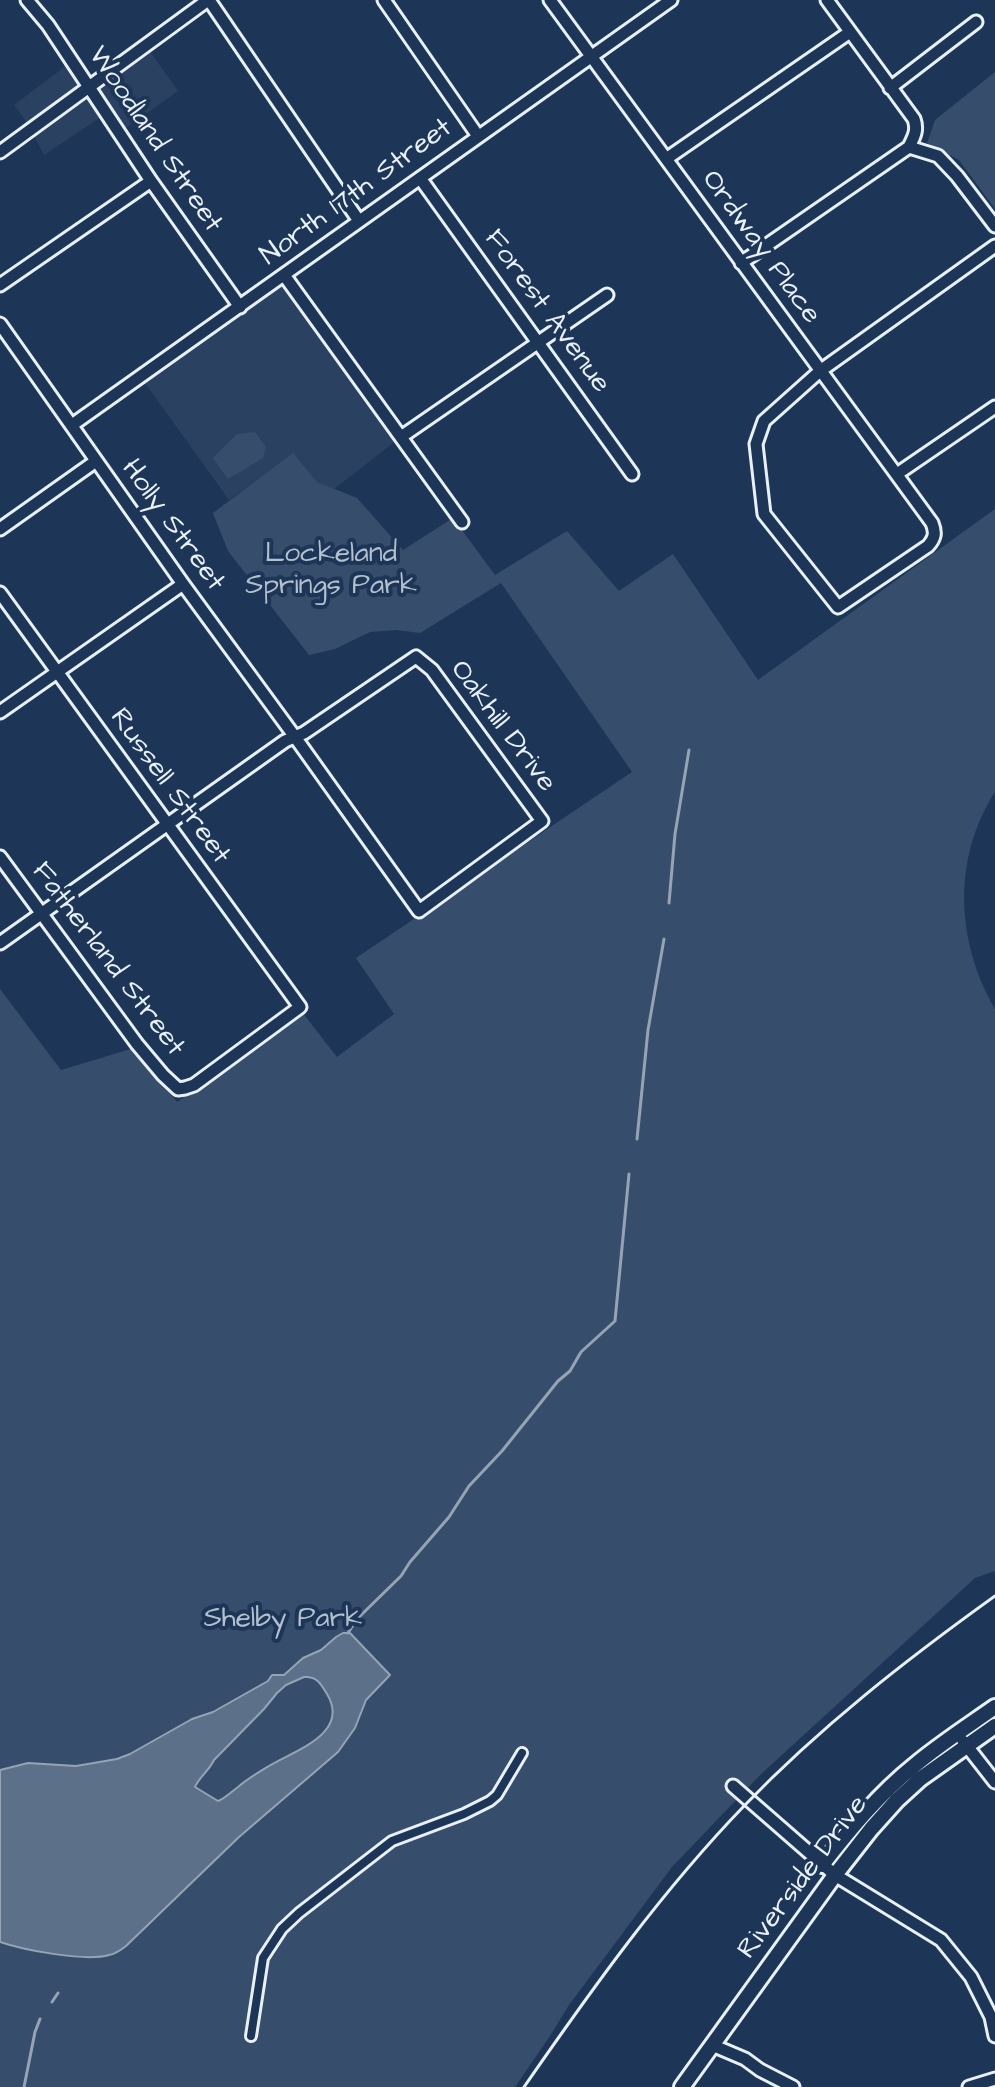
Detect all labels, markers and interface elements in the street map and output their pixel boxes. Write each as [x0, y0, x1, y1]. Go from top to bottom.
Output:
street label: Woodland Street [79, 41, 229, 239]
street label: North 17th Street [255, 112, 459, 274]
street label: Ordway Place [693, 165, 827, 331]
street label: Forest Avenue [476, 224, 616, 400]
street label: Holly Street [113, 454, 231, 598]
park label: Lockeland Springs Park [245, 538, 417, 604]
street label: Oakhill Drive [442, 655, 562, 799]
street label: Russell Street [101, 703, 237, 871]
street label: Fatherland Street [23, 856, 191, 1064]
park label: Shelby Park [204, 1603, 362, 1637]
street label: Riverside Drive [732, 1790, 876, 1966]

